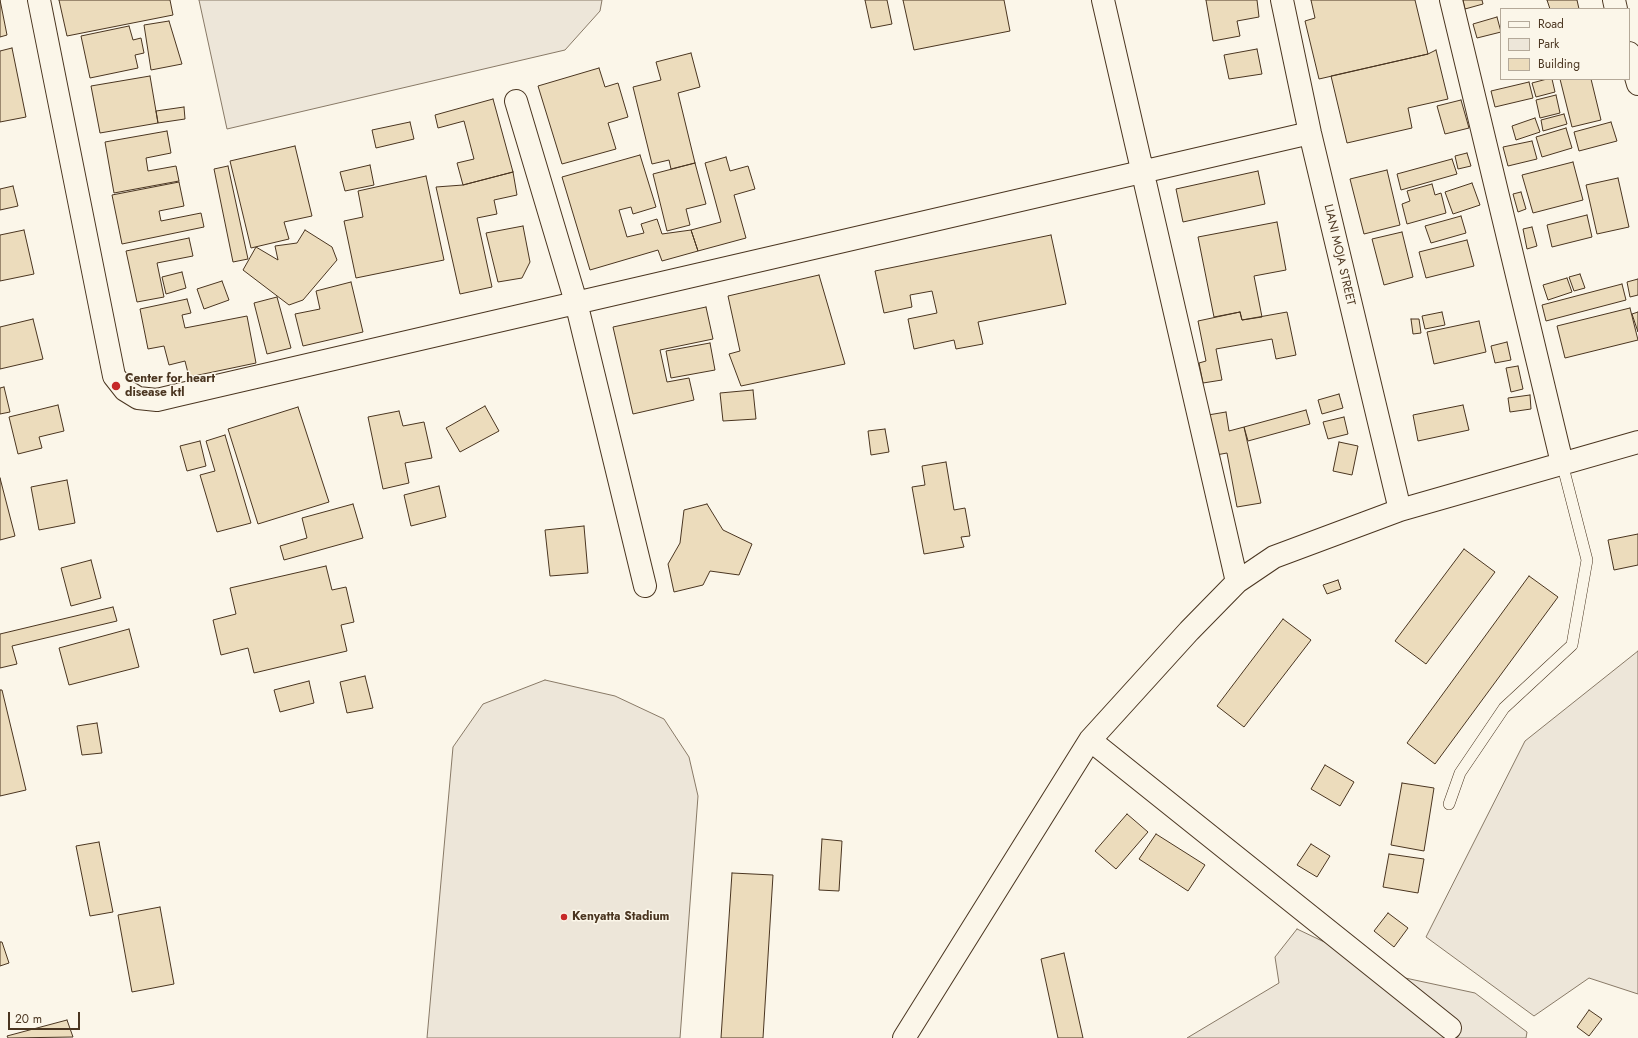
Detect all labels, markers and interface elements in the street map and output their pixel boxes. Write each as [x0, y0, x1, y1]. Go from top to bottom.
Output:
legend [1500, 8, 1630, 80]
text: Road [1538, 15, 1564, 33]
text: Park [1538, 35, 1559, 53]
text: Building [1538, 55, 1580, 73]
street label: LIANI MOJA STREET [1320, 203, 1358, 307]
place label: Center for heart disease ktl [125, 372, 215, 400]
marker: Center for heart disease ktl [110, 380, 122, 392]
place label: Kenyatta Stadium [572, 910, 669, 924]
marker: Kenyatta Stadium [559, 912, 569, 922]
scale bar [10, 1004, 82, 1030]
text: 20 m [15, 1010, 42, 1028]

